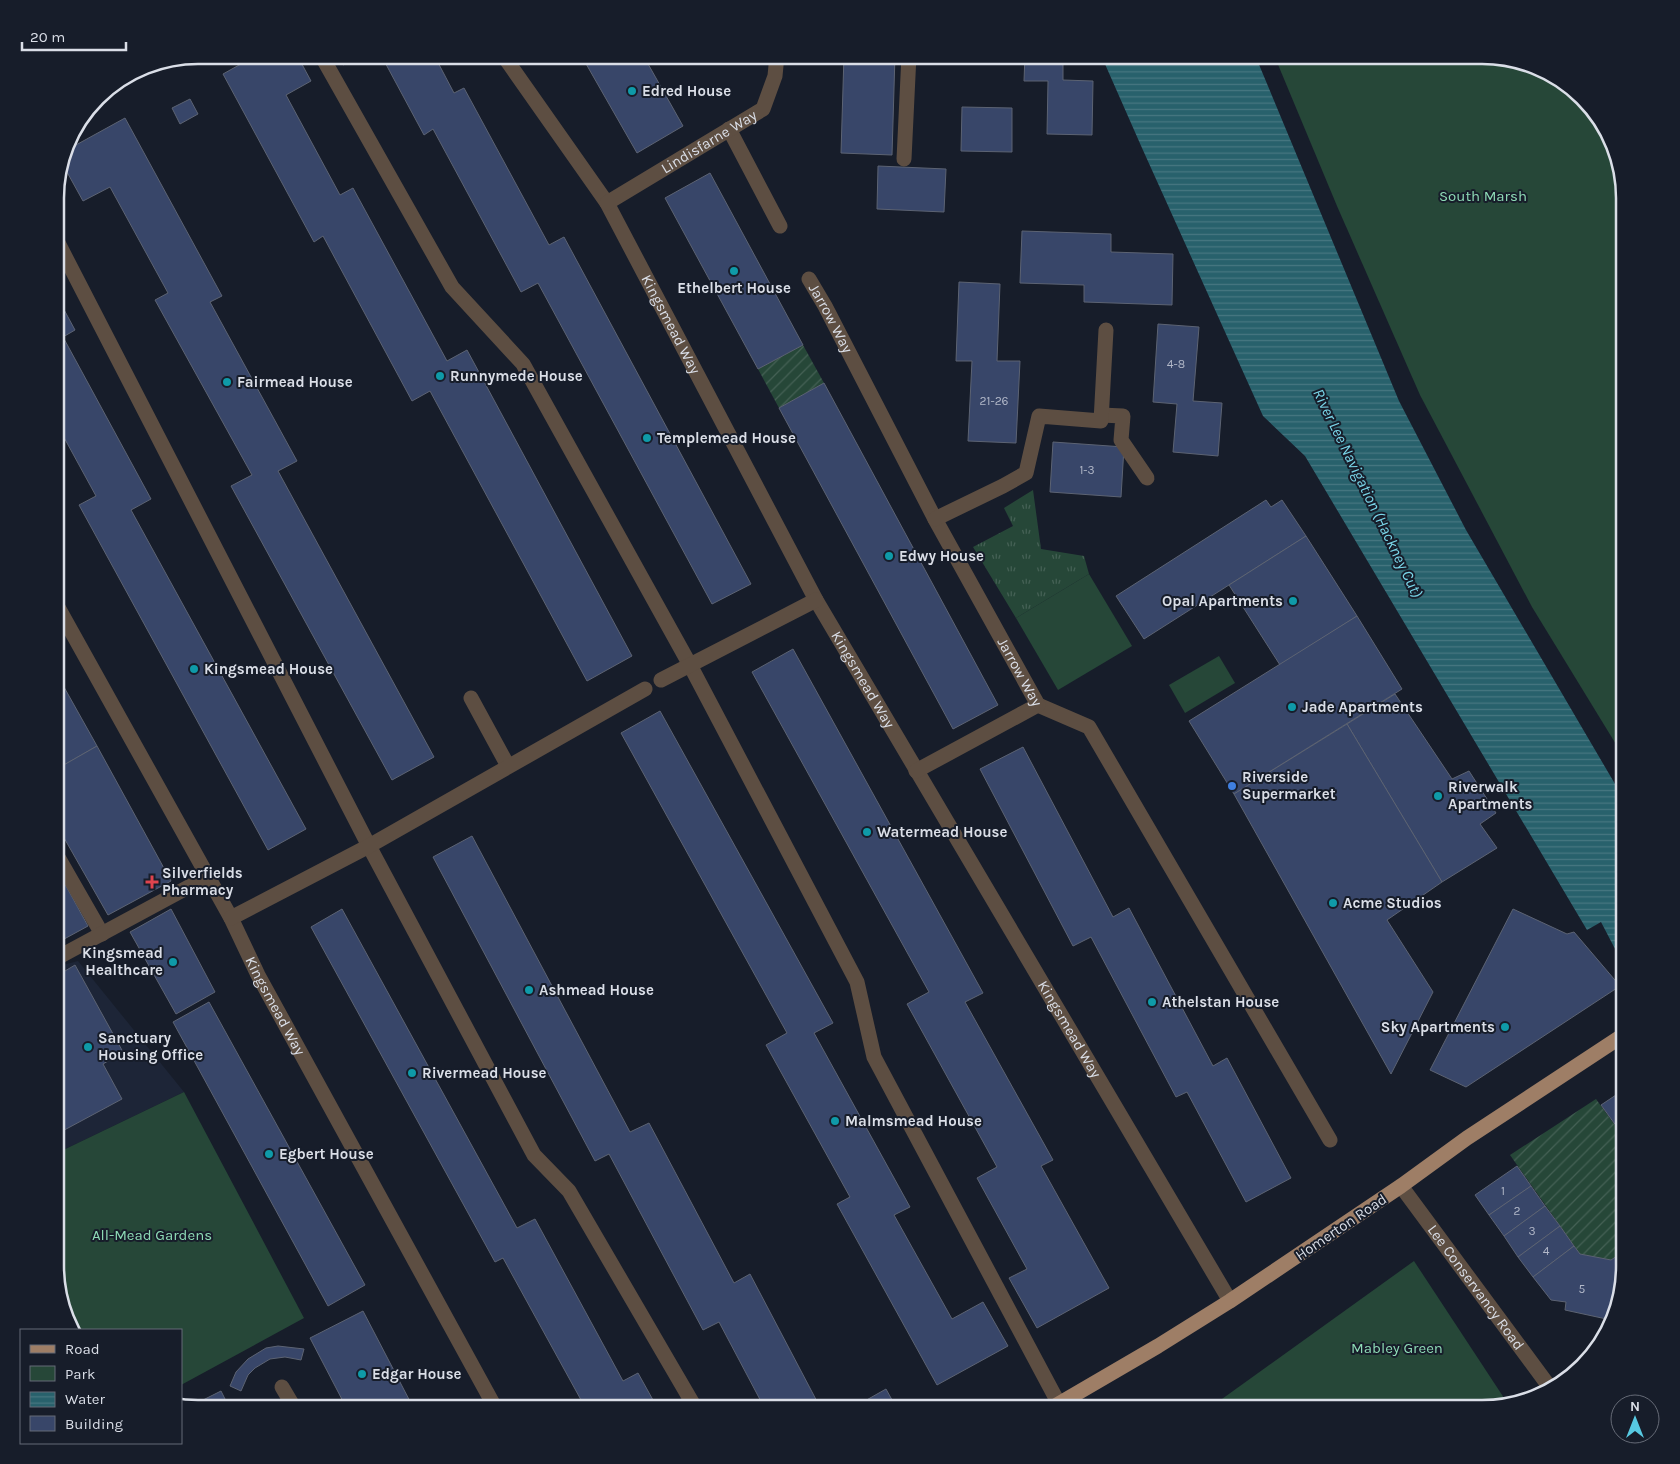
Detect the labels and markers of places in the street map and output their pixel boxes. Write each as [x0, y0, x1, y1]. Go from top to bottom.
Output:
place label: Edred House [642, 82, 731, 100]
marker: Edred House [626, 85, 638, 97]
marker: Ethelbert House [728, 265, 740, 277]
place label: Ethelbert House [677, 279, 791, 297]
place label: Runnymede House [450, 367, 583, 385]
marker: Runnymede House [434, 370, 446, 382]
place label: Fairmead House [237, 373, 353, 391]
marker: Fairmead House [221, 376, 233, 388]
place label: Templemead House [657, 429, 796, 447]
marker: Templemead House [641, 432, 653, 444]
place label: Edwy House [899, 547, 984, 565]
marker: Edwy House [883, 550, 895, 562]
place label: Opal Apartments [1162, 592, 1283, 610]
marker: Opal Apartments [1287, 595, 1299, 607]
place label: Kingsmead House [204, 660, 333, 678]
marker: Kingsmead House [188, 663, 200, 675]
place label: Jade Apartments [1302, 698, 1423, 716]
marker: Jade Apartments [1286, 701, 1298, 713]
place label: Riverside Supermarket [1242, 768, 1336, 803]
place label: Riverwalk Apartments [1448, 778, 1533, 813]
marker: Riverside Supermarket [1226, 780, 1238, 792]
marker: Riverwalk Apartments [1432, 790, 1444, 802]
place label: Watermead House [877, 823, 1007, 841]
marker: Watermead House [861, 826, 873, 838]
place label: Silverfields Pharmacy [162, 864, 243, 899]
marker: Silverfields Pharmacy [146, 876, 158, 888]
place label: Acme Studios [1343, 894, 1442, 912]
marker: Acme Studios [1327, 897, 1339, 909]
place label: Kingsmead Healthcare [82, 944, 163, 979]
marker: Kingsmead Healthcare [167, 956, 179, 968]
place label: Ashmead House [539, 981, 654, 999]
marker: Ashmead House [523, 984, 535, 996]
place label: Athelstan House [1162, 993, 1279, 1011]
marker: Athelstan House [1146, 996, 1158, 1008]
place label: Sky Apartments [1381, 1018, 1495, 1036]
marker: Sky Apartments [1499, 1021, 1511, 1033]
place label: Sanctuary Housing Office [98, 1029, 203, 1064]
marker: Sanctuary Housing Office [82, 1041, 94, 1053]
place label: Rivermead House [422, 1064, 547, 1082]
marker: Rivermead House [406, 1067, 418, 1079]
place label: Malmsmead House [845, 1112, 982, 1130]
marker: Malmsmead House [829, 1115, 841, 1127]
place label: Egbert House [279, 1145, 374, 1163]
marker: Egbert House [263, 1148, 275, 1160]
place label: Edgar House [372, 1365, 462, 1383]
marker: Edgar House [356, 1368, 368, 1380]

